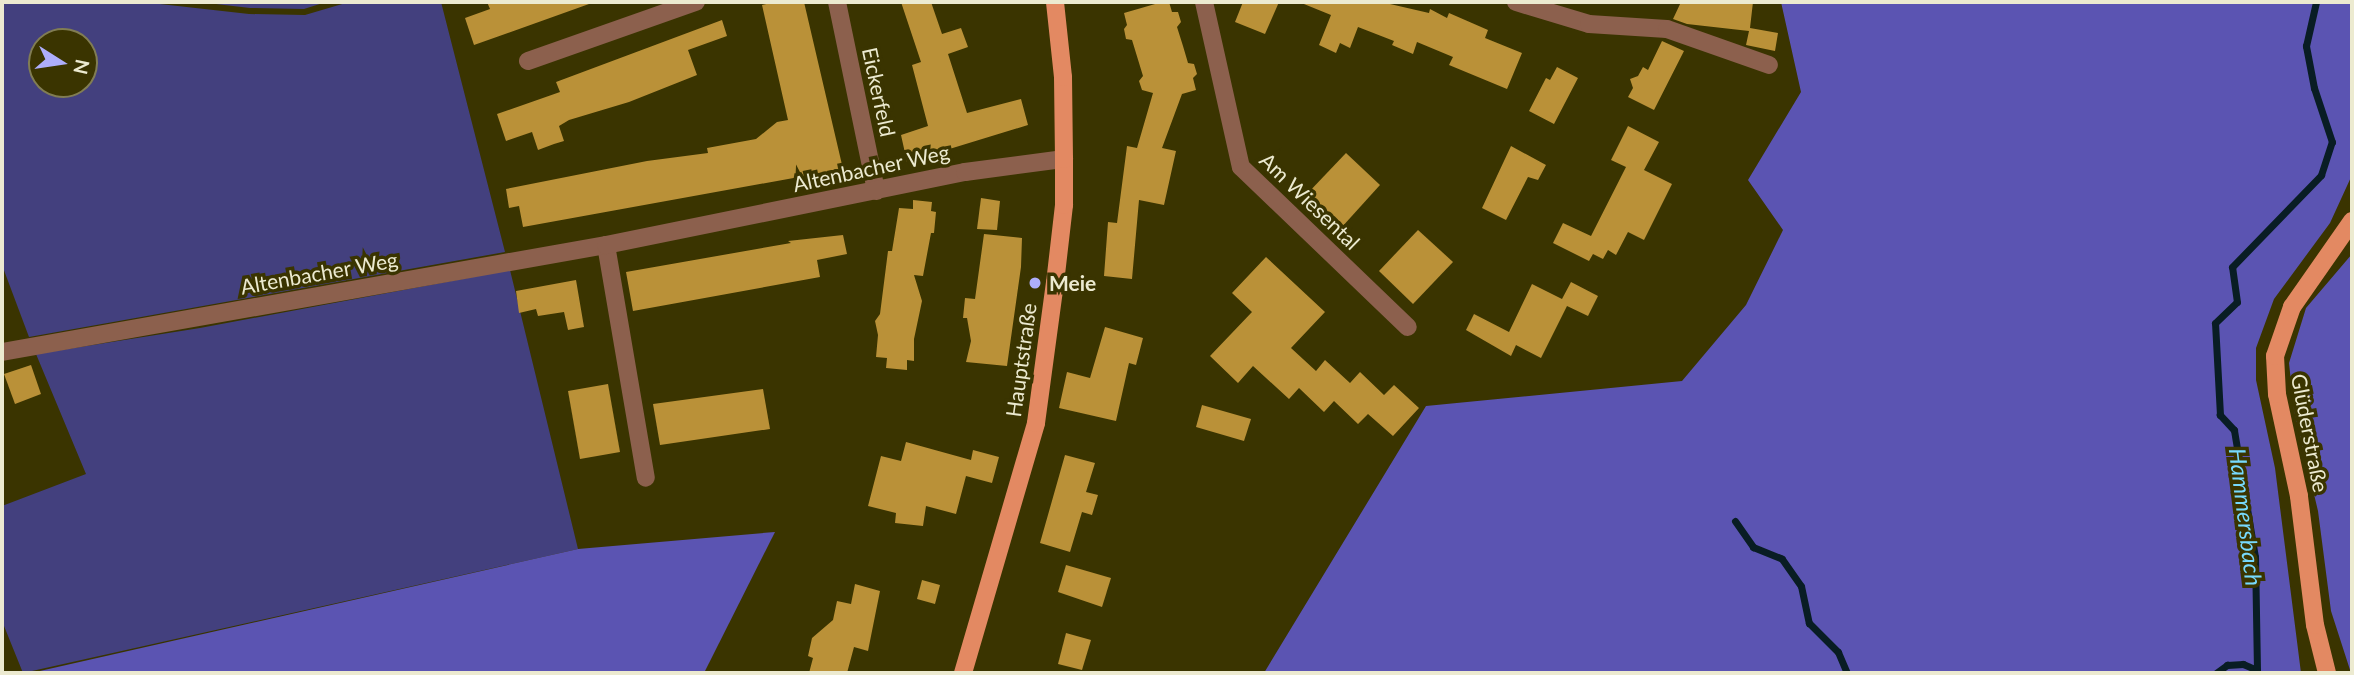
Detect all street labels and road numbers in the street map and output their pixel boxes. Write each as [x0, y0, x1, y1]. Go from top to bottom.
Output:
street label: Eickerfeld [857, 45, 901, 139]
street label: Altenbacher Weg [790, 139, 952, 197]
street label: Am Wiesental [1255, 147, 1365, 255]
street label: Altenbacher Weg [238, 247, 400, 299]
street label: Hauptstraße [1001, 301, 1041, 419]
street label: Glüderstraße [2286, 372, 2334, 494]

